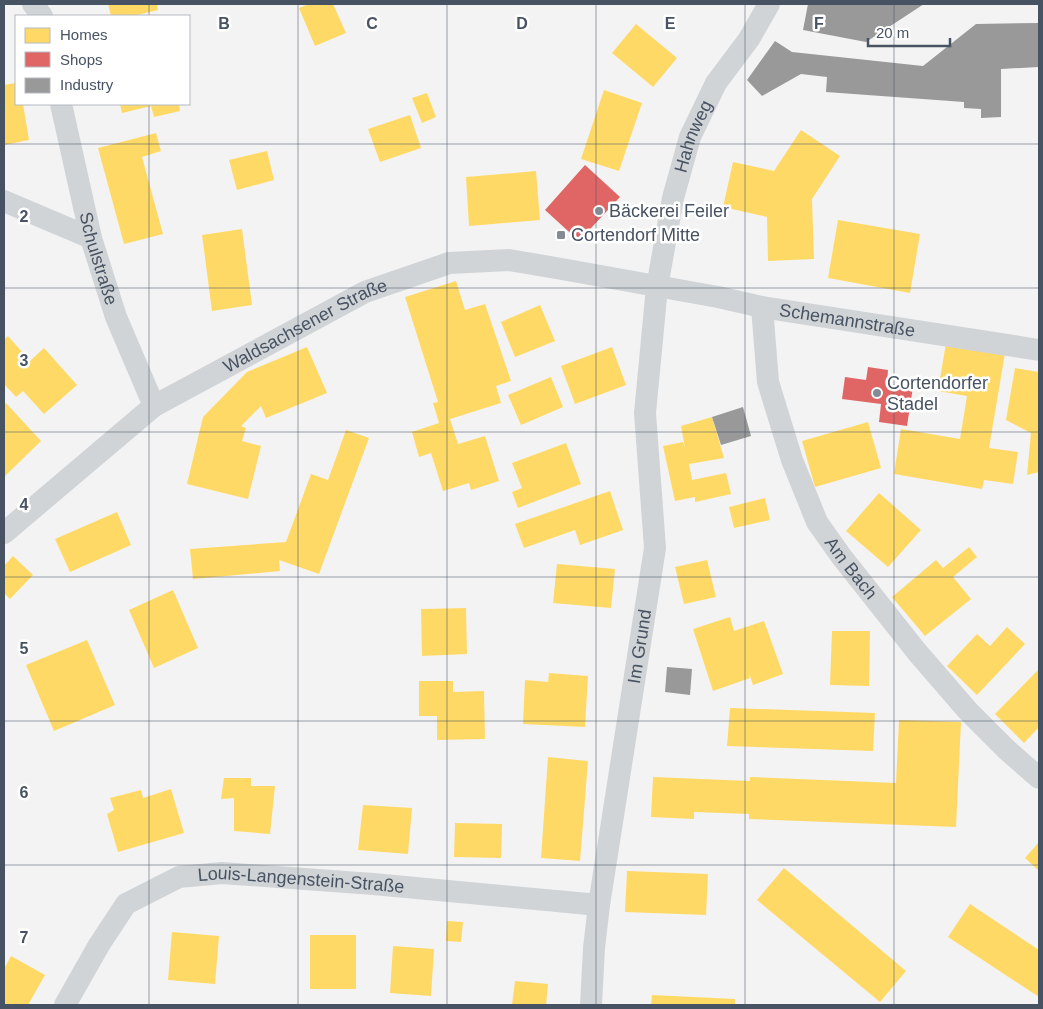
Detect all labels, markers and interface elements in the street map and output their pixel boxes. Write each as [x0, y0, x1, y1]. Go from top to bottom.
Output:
legend [15, 15, 190, 105]
text: B [218, 15, 230, 32]
text: C [366, 15, 378, 32]
text: D [516, 15, 528, 32]
text: E [665, 15, 676, 32]
text: F [814, 15, 824, 32]
scale bar [868, 15, 950, 47]
text: 20 m [876, 24, 909, 41]
text: Homes [60, 26, 108, 43]
text: Shops [60, 51, 103, 68]
text: Industry [60, 76, 114, 93]
street label: Hahnweg [671, 97, 716, 175]
place label: Bäckerei Feiler [609, 201, 729, 221]
marker: Bäckerei Feiler [593, 205, 605, 217]
text: 2 [20, 208, 29, 225]
street label: Schulstraße [75, 210, 122, 307]
place label: Cortendorf Mitte [571, 225, 700, 245]
marker: Cortendorf Mitte [555, 229, 567, 241]
street label: Waldsachsener Straße [220, 275, 390, 377]
street label: Schemannstraße [778, 300, 917, 341]
text: 3 [20, 352, 29, 369]
place label: Cortendorfer Stadel [887, 373, 988, 414]
marker: Cortendorfer Stadel [871, 387, 883, 399]
text: 4 [20, 496, 29, 513]
street label: Am Bach [821, 533, 881, 603]
street label: Im Grund [624, 608, 655, 685]
text: 5 [20, 640, 29, 657]
text: 6 [20, 784, 29, 801]
street label: Louis-Langenstein-Straße [197, 863, 405, 897]
text: 7 [20, 929, 29, 946]

